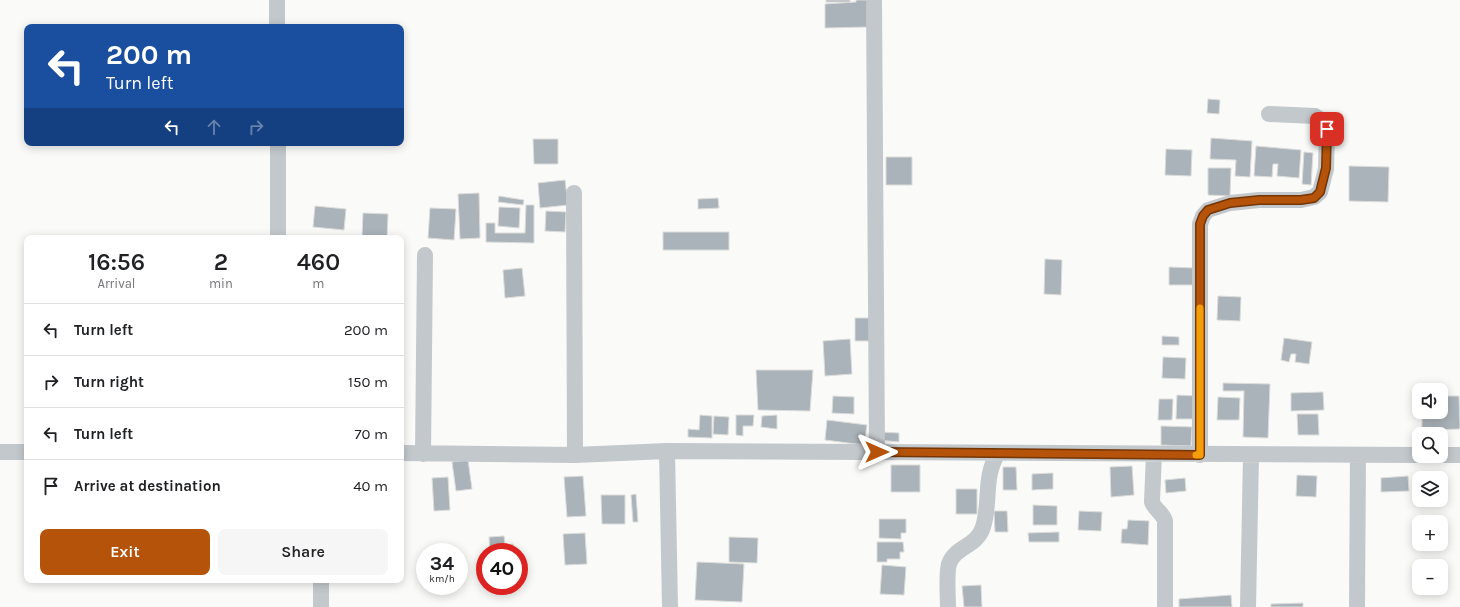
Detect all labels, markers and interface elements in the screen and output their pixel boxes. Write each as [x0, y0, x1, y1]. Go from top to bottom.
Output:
text: 200 m [106, 38, 192, 71]
icon: left [40, 40, 92, 92]
text: Turn left [106, 72, 174, 94]
pin [1310, 112, 1344, 146]
icon: left [161, 116, 183, 138]
icon: ahead [203, 116, 225, 138]
icon: right [245, 116, 267, 138]
icon: arrive [1316, 118, 1338, 140]
text: 16:56 [88, 248, 145, 276]
text: 2 [214, 248, 228, 276]
text: 460 [297, 248, 340, 276]
text: Arrival [97, 276, 136, 291]
text: min [209, 276, 233, 291]
text: m [312, 276, 324, 291]
icon: left [40, 319, 62, 341]
text: Turn left [74, 321, 133, 339]
text: 200 m [344, 321, 388, 339]
icon: right [40, 371, 62, 393]
text: Turn right [74, 373, 144, 391]
text: 150 m [348, 373, 388, 391]
map controls [1412, 383, 1448, 595]
button: sound [1412, 383, 1448, 419]
icon: left [40, 423, 62, 445]
text: Turn left [74, 425, 133, 443]
text: 70 m [354, 425, 388, 443]
button: search [1412, 427, 1448, 463]
position arrow [856, 431, 898, 473]
button: layers [1412, 471, 1448, 507]
icon: arrive [40, 475, 62, 497]
text: Arrive at destination [74, 477, 221, 495]
text: 40 m [353, 477, 388, 495]
button: + [1412, 515, 1448, 551]
button: Exit [40, 529, 210, 575]
button: Share [218, 529, 388, 575]
speed limit sign: 40 [476, 543, 528, 595]
text: 34 [430, 552, 454, 575]
button: − [1412, 559, 1448, 595]
text: km/h [429, 573, 455, 585]

